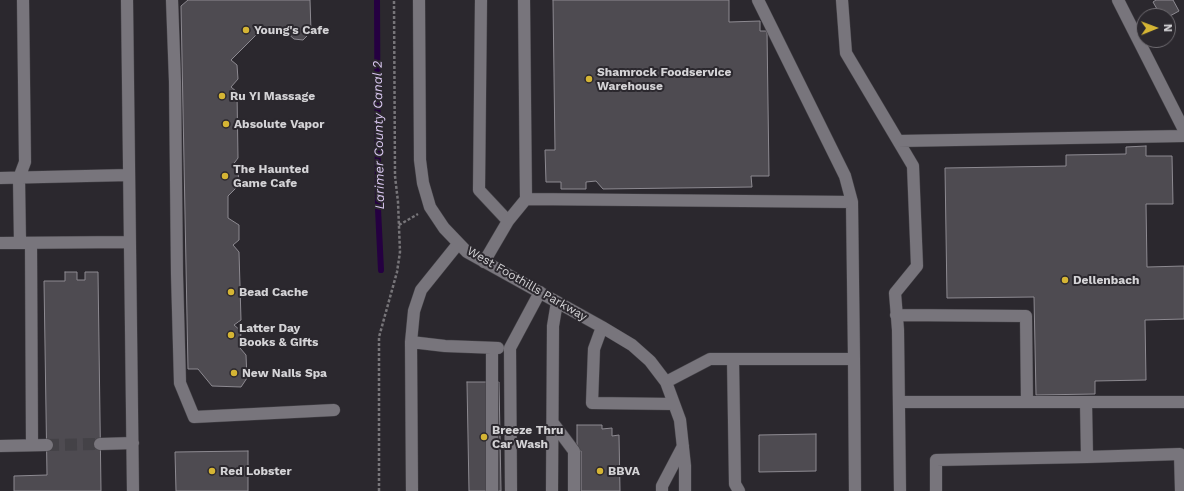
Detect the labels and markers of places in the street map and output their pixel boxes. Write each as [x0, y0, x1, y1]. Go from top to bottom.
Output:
place label: Young's Cafe [254, 23, 329, 37]
marker: Young's Cafe [241, 25, 251, 35]
place label: Shamrock Foodservice Warehouse [597, 65, 731, 93]
marker: Shamrock Foodservice Warehouse [584, 74, 594, 84]
place label: Ru Yi Massage [230, 89, 315, 103]
marker: Ru Yi Massage [217, 91, 227, 101]
place label: Absolute Vapor [234, 117, 324, 131]
marker: Absolute Vapor [221, 119, 231, 129]
place label: The Haunted Game Cafe [233, 162, 309, 190]
marker: The Haunted Game Cafe [220, 171, 230, 181]
place label: Dellenbach [1073, 273, 1139, 287]
marker: Dellenbach [1060, 275, 1070, 285]
place label: Bead Cache [239, 285, 308, 299]
marker: Bead Cache [226, 287, 236, 297]
place label: Latter Day Books & Gifts [239, 321, 318, 349]
marker: Latter Day Books & Gifts [226, 330, 236, 340]
place label: New Nails Spa [242, 366, 327, 380]
marker: New Nails Spa [229, 368, 239, 378]
place label: Breeze Thru Car Wash [492, 423, 563, 451]
marker: Breeze Thru Car Wash [479, 432, 489, 442]
place label: Red Lobster [220, 464, 292, 478]
place label: BBVA [608, 464, 640, 478]
marker: Red Lobster [207, 466, 217, 476]
marker: BBVA [595, 466, 605, 476]

